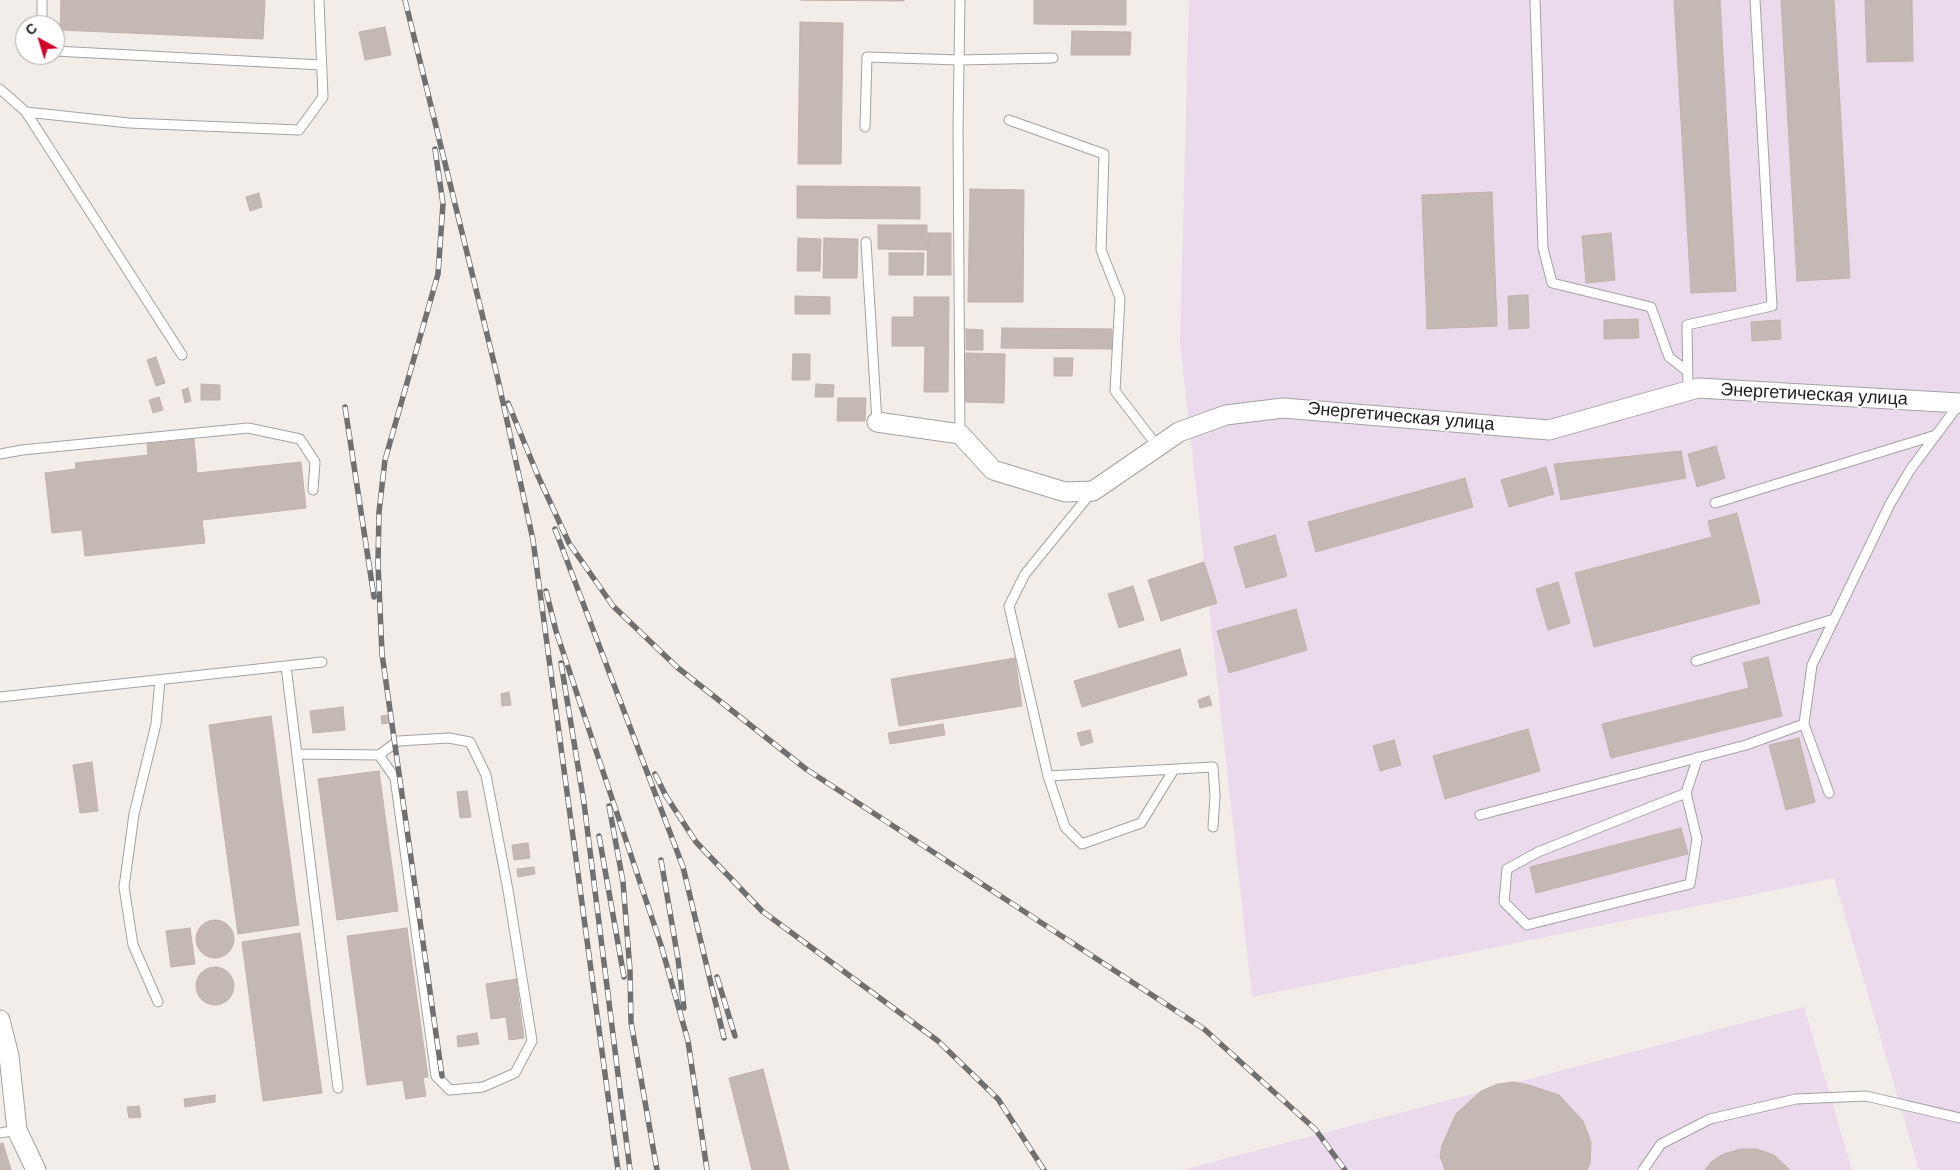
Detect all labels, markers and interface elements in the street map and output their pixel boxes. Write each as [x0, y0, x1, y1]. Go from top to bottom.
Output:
north arrow [15, 15, 65, 65]
text: С [22, 20, 40, 39]
street label: Энергетическая улица [1720, 379, 1908, 411]
street label: Энергетическая улица [1307, 398, 1495, 436]

